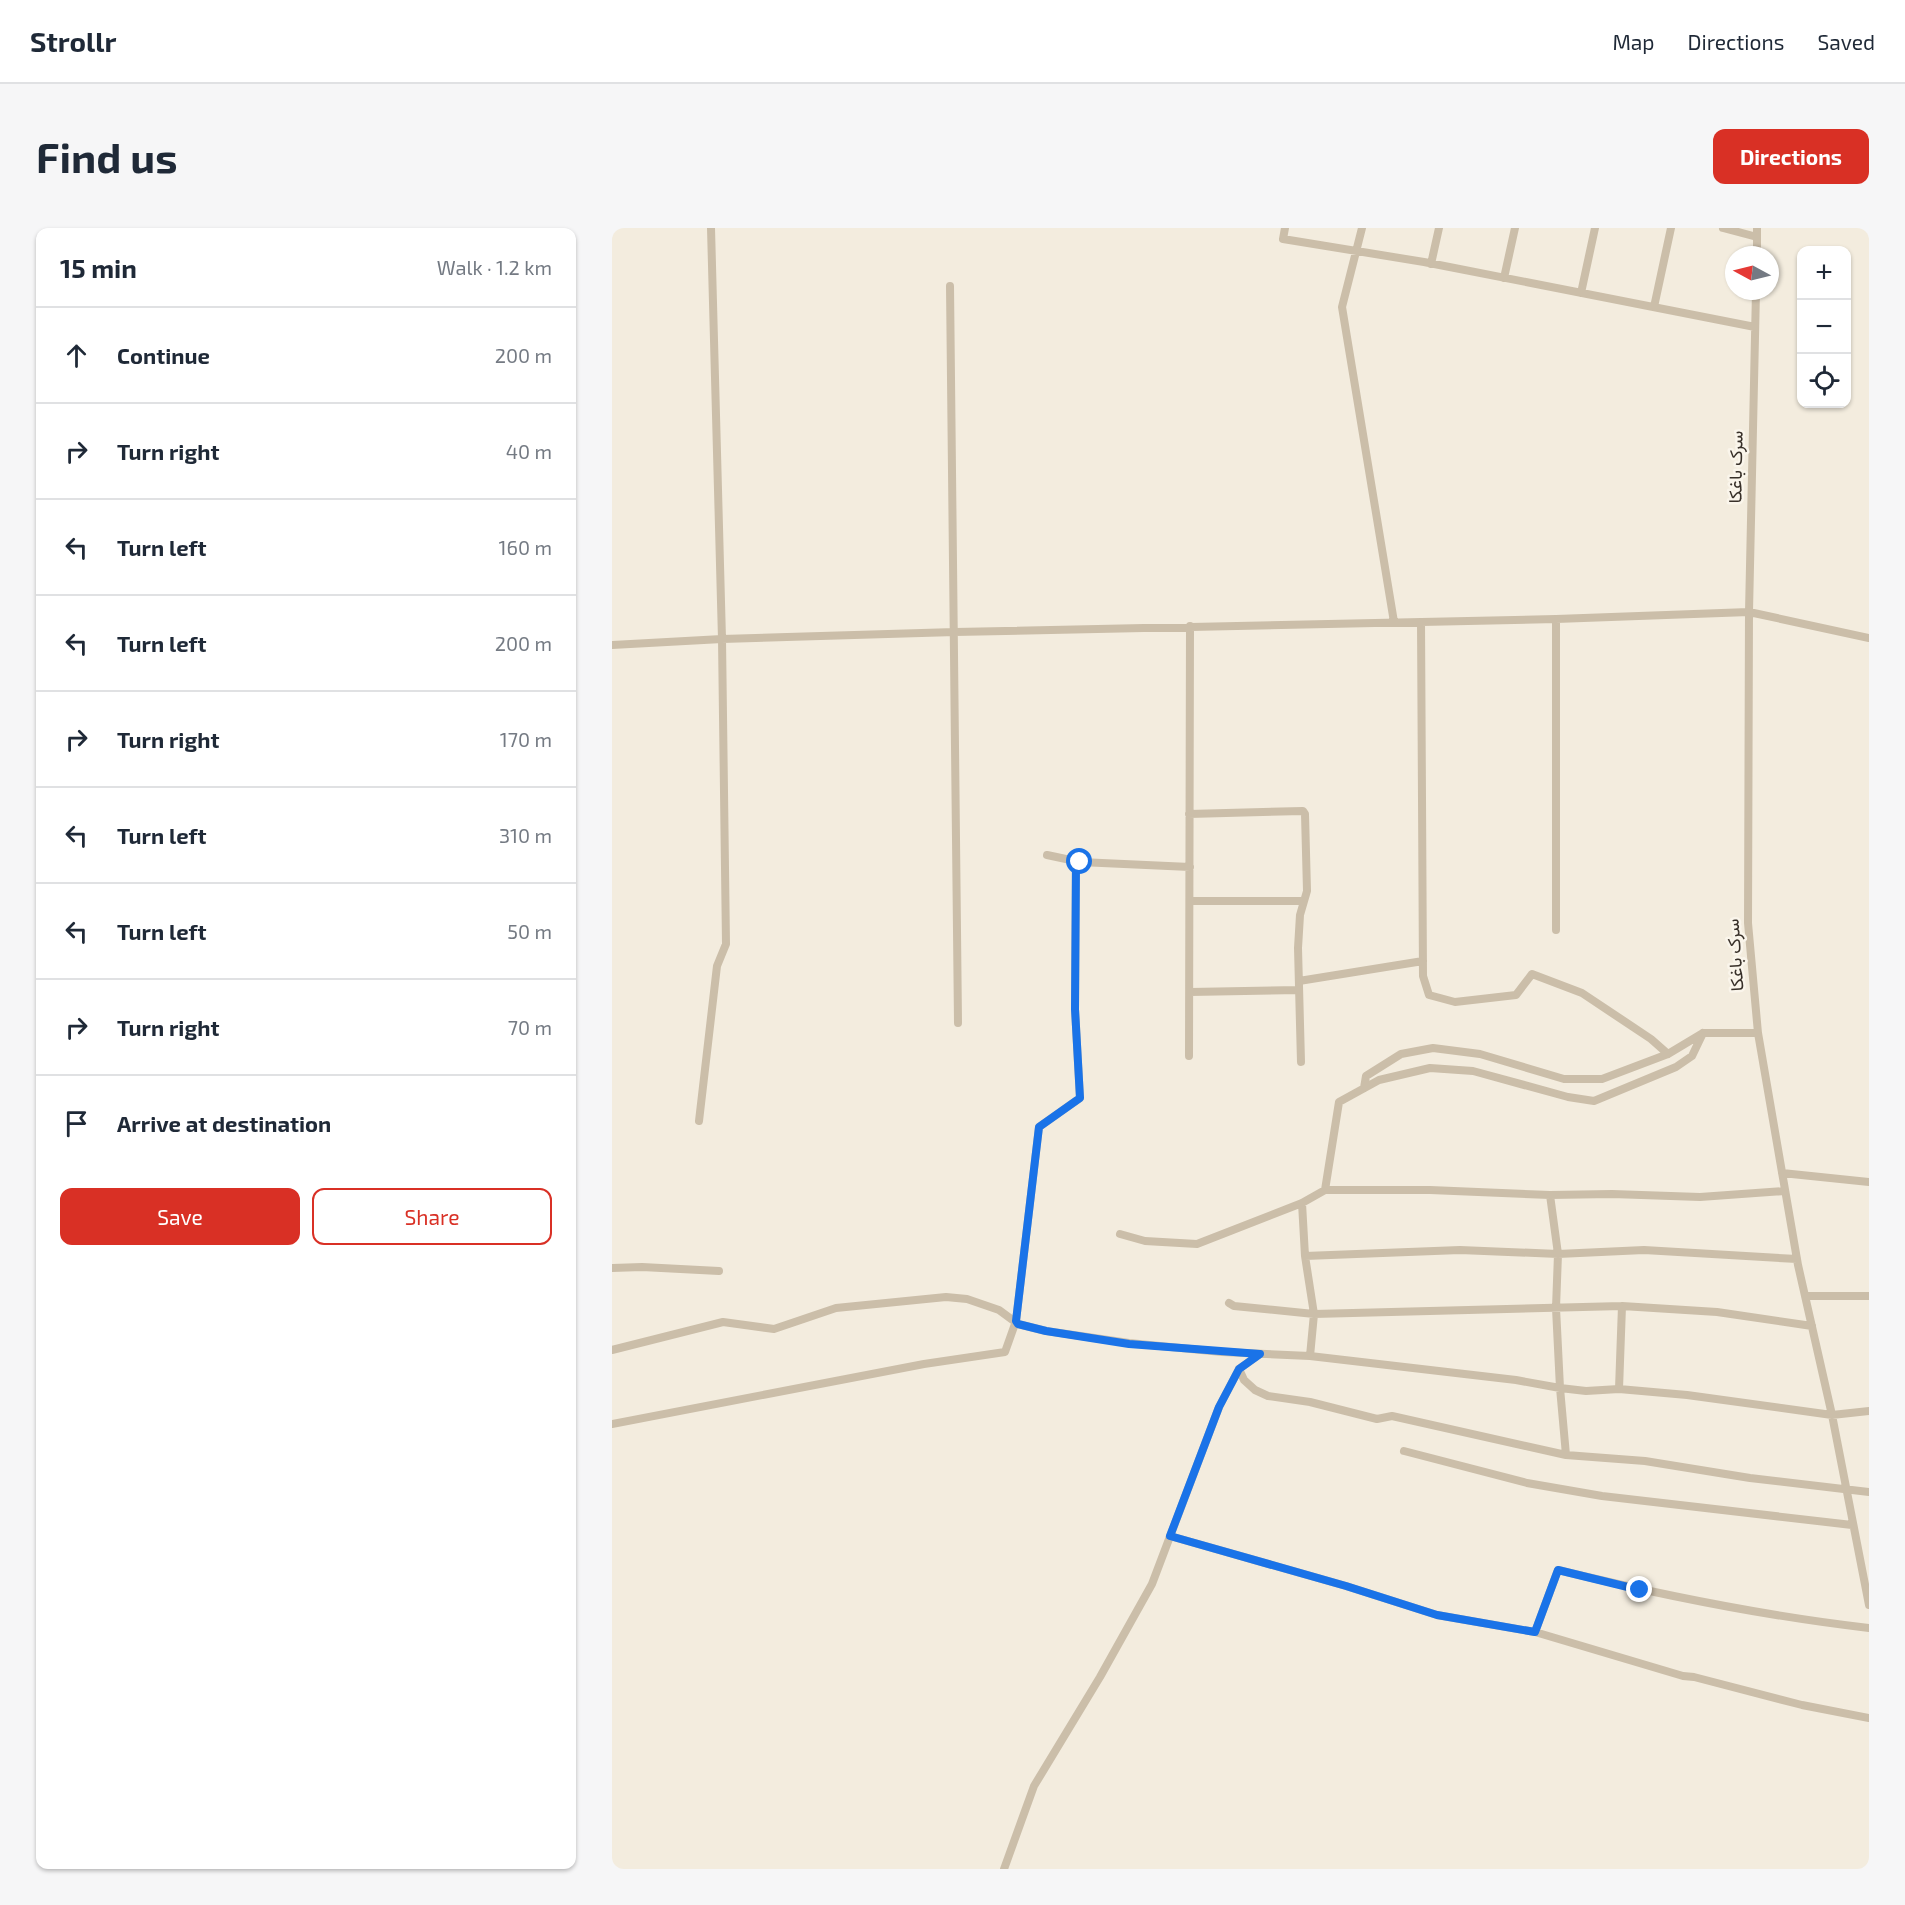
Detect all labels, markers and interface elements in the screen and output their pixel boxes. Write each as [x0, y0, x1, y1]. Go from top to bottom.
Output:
text: Strollr [30, 24, 116, 58]
text: Map [1612, 29, 1655, 54]
text: Directions [1688, 29, 1784, 54]
text: Saved [1817, 29, 1875, 54]
button: Directions [1713, 129, 1869, 184]
text: Find us [36, 131, 178, 181]
north arrow [1725, 246, 1779, 300]
map controls [1797, 246, 1851, 408]
button: + [1797, 246, 1851, 300]
text: 15 min [60, 252, 137, 283]
text: Walk · 1.2 km [437, 255, 552, 279]
button: − [1797, 300, 1851, 354]
icon: ahead [60, 339, 93, 372]
text: Continue [117, 342, 210, 368]
text: 200 m [495, 343, 552, 367]
button: locate [1797, 354, 1851, 408]
street label: سرک باغکا [1723, 431, 1748, 503]
icon: right [60, 435, 93, 468]
text: Turn right [117, 438, 219, 464]
text: 40 m [506, 439, 552, 463]
icon: left [60, 531, 93, 564]
text: Turn left [117, 534, 206, 560]
text: 160 m [499, 535, 552, 559]
icon: left [60, 627, 93, 660]
text: Turn left [117, 630, 206, 656]
text: 200 m [495, 631, 552, 655]
icon: right [60, 723, 93, 756]
text: Turn right [117, 726, 219, 752]
text: 170 m [500, 727, 552, 751]
icon: left [60, 819, 93, 852]
text: Turn left [117, 822, 206, 848]
text: 310 m [499, 823, 552, 847]
route start [1066, 848, 1092, 874]
icon: left [60, 915, 93, 948]
text: Turn left [117, 918, 206, 944]
street label: سرک باغکا [1720, 918, 1749, 992]
text: 50 m [507, 919, 552, 943]
icon: right [60, 1011, 93, 1044]
text: Turn right [117, 1014, 219, 1040]
text: 70 m [508, 1015, 552, 1039]
icon: arrive [60, 1107, 93, 1140]
text: Arrive at destination [117, 1110, 331, 1136]
button: Save [60, 1188, 300, 1245]
button: Share [312, 1188, 552, 1245]
route end [1626, 1576, 1652, 1602]

